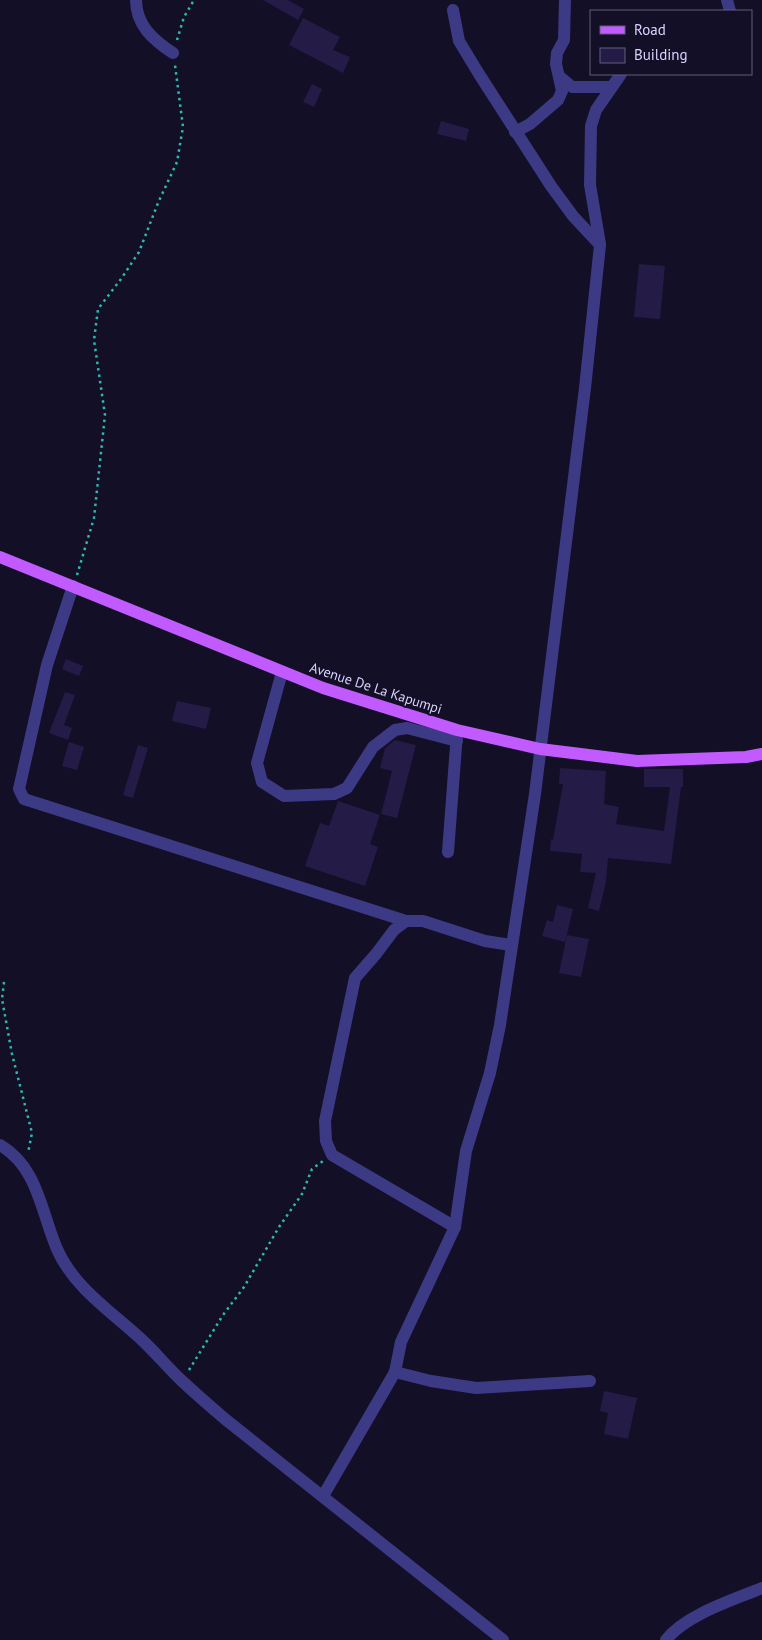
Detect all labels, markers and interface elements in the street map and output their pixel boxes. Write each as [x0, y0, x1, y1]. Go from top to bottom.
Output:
legend [590, 10, 752, 75]
text: Road [634, 20, 666, 39]
text: Building [634, 45, 688, 64]
street label: Avenue De La Kapumpi [308, 658, 444, 718]

